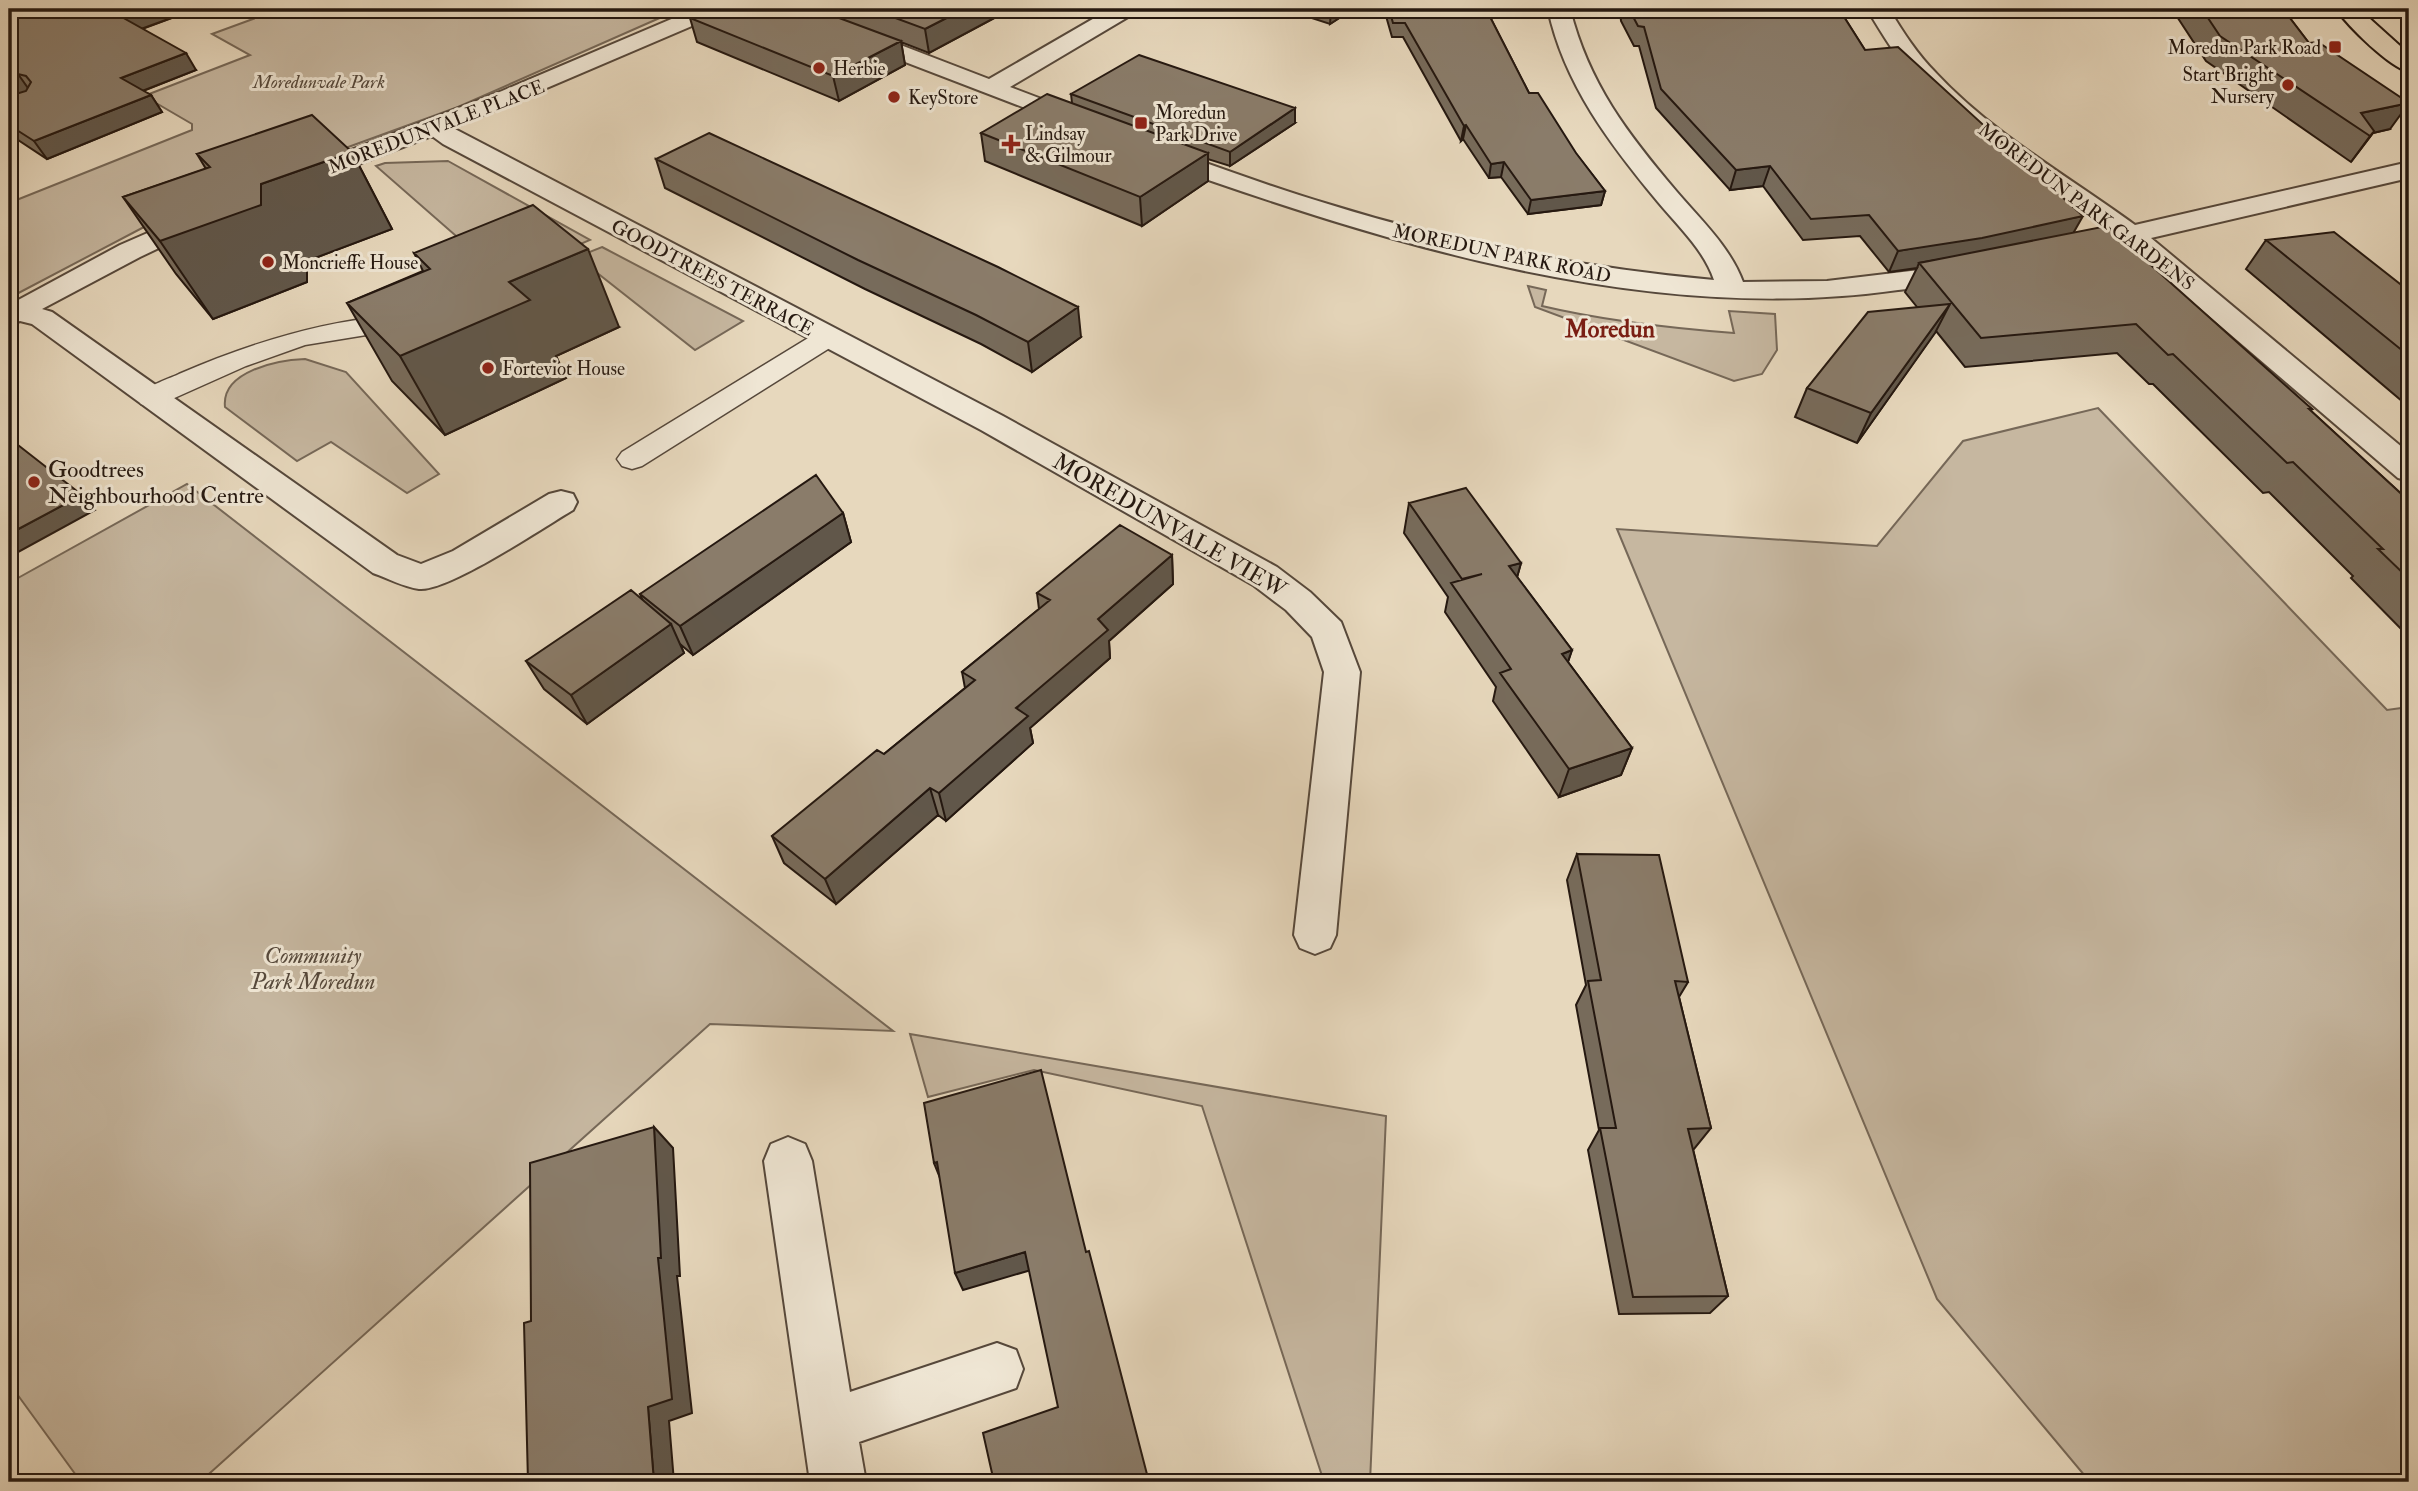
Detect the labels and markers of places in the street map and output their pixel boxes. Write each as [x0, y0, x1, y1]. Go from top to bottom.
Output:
place label: Moredun Park Road [2168, 36, 2322, 60]
marker: Moredun Park Road [2327, 39, 2343, 55]
place label: Herbie [833, 57, 886, 81]
marker: Herbie [811, 60, 827, 76]
place label: Start Bright Nursery [2182, 63, 2275, 109]
marker: Start Bright Nursery [2280, 77, 2296, 93]
place label: KeyStore [908, 86, 978, 110]
marker: KeyStore [886, 89, 902, 105]
place label: Moredun Park Drive [1155, 101, 1237, 147]
marker: Moredun Park Drive [1133, 115, 1149, 131]
place label: Lindsay & Gilmour [1025, 122, 1112, 168]
marker: Lindsay & Gilmour [1003, 136, 1019, 152]
place label: Moncrieffe House [282, 251, 418, 275]
marker: Moncrieffe House [260, 254, 276, 270]
place label: Forteviot House [502, 357, 625, 381]
marker: Forteviot House [480, 360, 496, 376]
place label: Goodtrees Neighbourhood Centre [48, 455, 264, 510]
marker: Goodtrees Neighbourhood Centre [26, 474, 42, 490]

